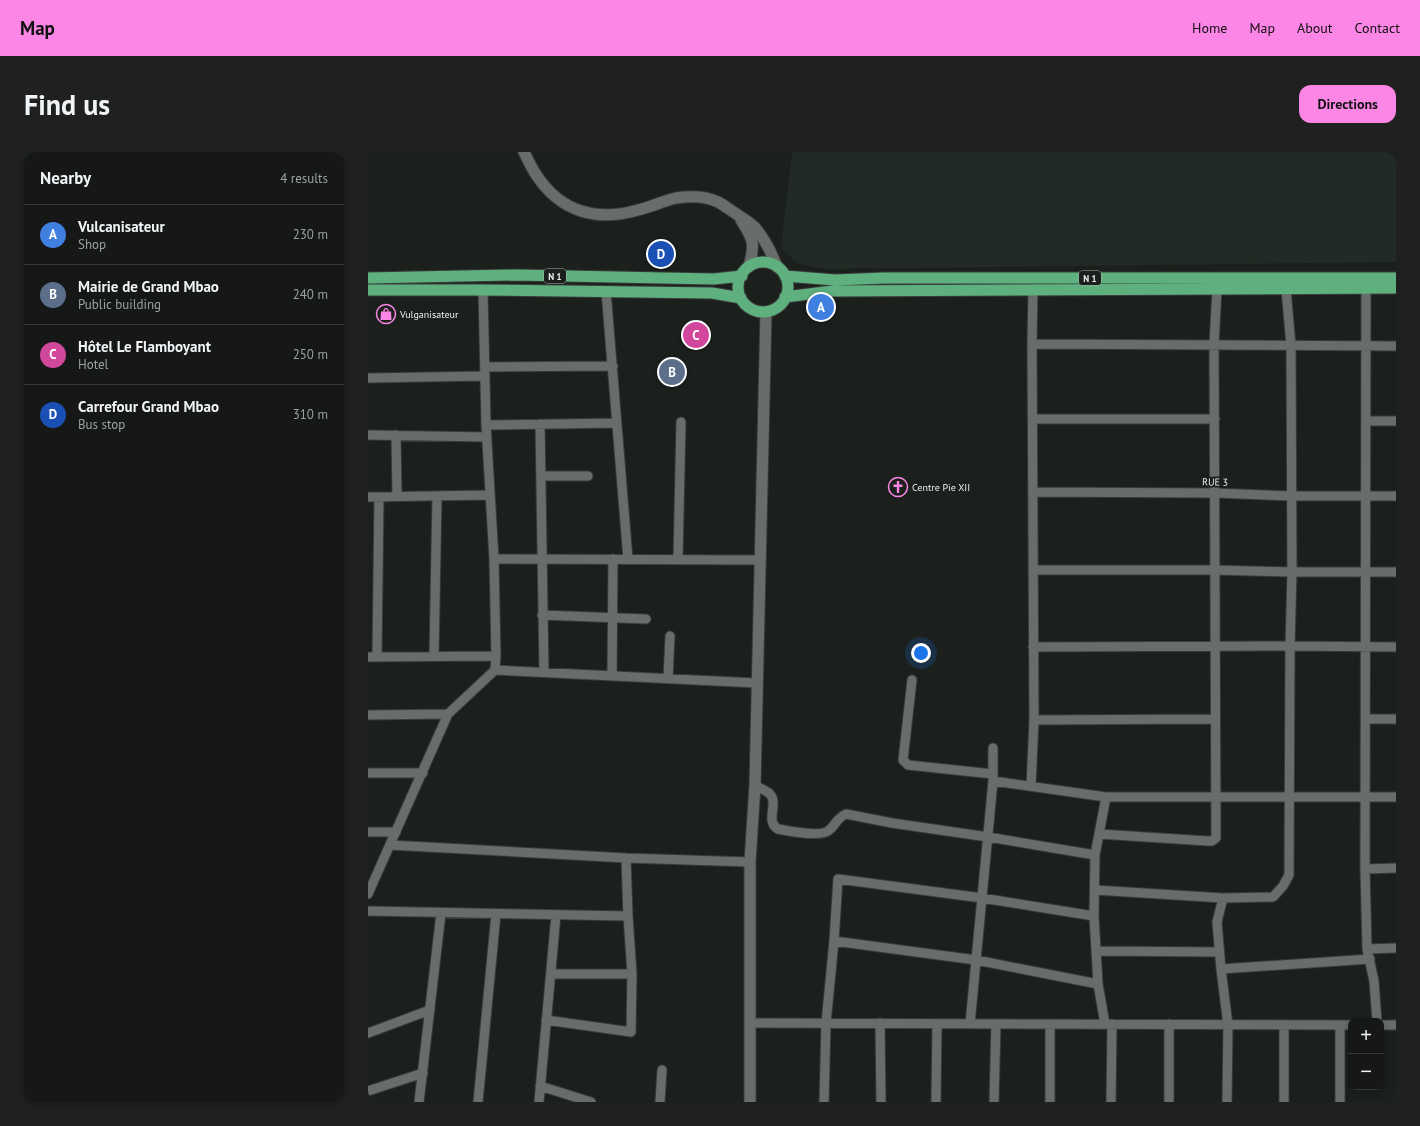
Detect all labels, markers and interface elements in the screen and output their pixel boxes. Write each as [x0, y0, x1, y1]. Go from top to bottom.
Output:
text: Map [20, 16, 55, 40]
text: Home [1192, 19, 1227, 37]
text: Map [1249, 19, 1275, 37]
text: About [1297, 19, 1333, 37]
text: Contact [1355, 19, 1400, 37]
button: Directions [1299, 85, 1396, 123]
text: Find us [24, 86, 110, 123]
text: Nearby [40, 167, 91, 189]
text: 4 results [280, 170, 328, 187]
text: Vulcanisateur [78, 217, 165, 236]
text: A [49, 226, 57, 243]
text: 230 m [293, 226, 328, 243]
text: Shop [78, 236, 106, 253]
pin: D [648, 239, 674, 269]
road number: N 1 [544, 269, 566, 283]
road number: N 1 [1079, 271, 1101, 285]
text: Mairie de Grand Mbao [78, 277, 219, 296]
text: B [49, 286, 57, 303]
text: 240 m [293, 286, 328, 303]
pin: A [808, 292, 834, 322]
text: Public building [78, 296, 161, 313]
shop icon: Vulganisateur [375, 303, 397, 325]
place label: Vulganisateur [399, 308, 459, 321]
pin: C [683, 320, 709, 350]
text: Hôtel Le Flamboyant [78, 337, 211, 356]
text: C [49, 346, 57, 363]
text: 250 m [293, 346, 328, 363]
text: Hotel [78, 356, 108, 373]
pin: B [659, 357, 685, 387]
text: Carrefour Grand Mbao [78, 397, 219, 416]
text: D [49, 406, 57, 423]
text: 310 m [293, 406, 328, 423]
text: Bus stop [78, 416, 125, 433]
street label: RUE 3 [1202, 475, 1228, 489]
church icon: Centre Pie XII [887, 476, 909, 498]
place label: Centre Pie XII [912, 481, 970, 494]
your location [911, 643, 931, 663]
map controls [1348, 1018, 1384, 1090]
button: + [1348, 1018, 1384, 1054]
button: − [1348, 1054, 1384, 1090]

